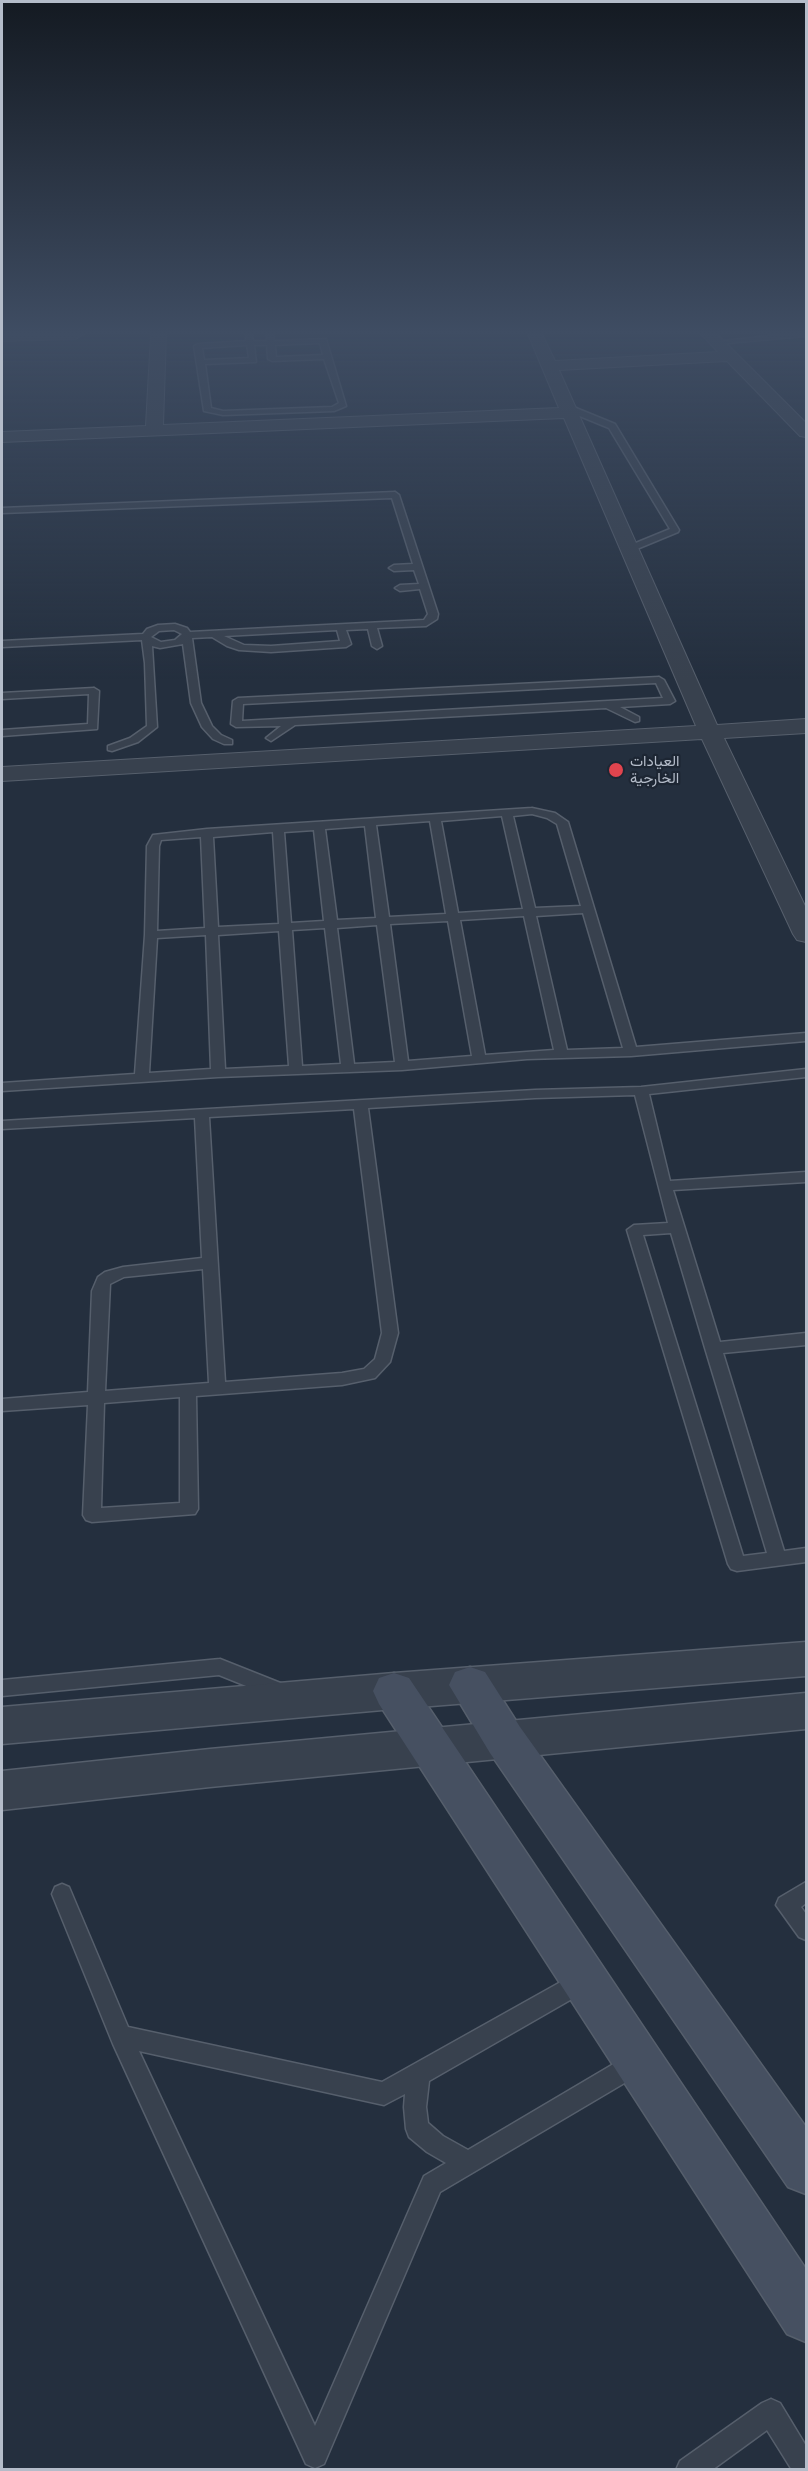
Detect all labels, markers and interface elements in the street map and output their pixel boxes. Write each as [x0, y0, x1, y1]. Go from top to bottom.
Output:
place label: العيادات الخارجية [630, 752, 680, 787]
marker: العيادات الخارجية [607, 761, 625, 779]

